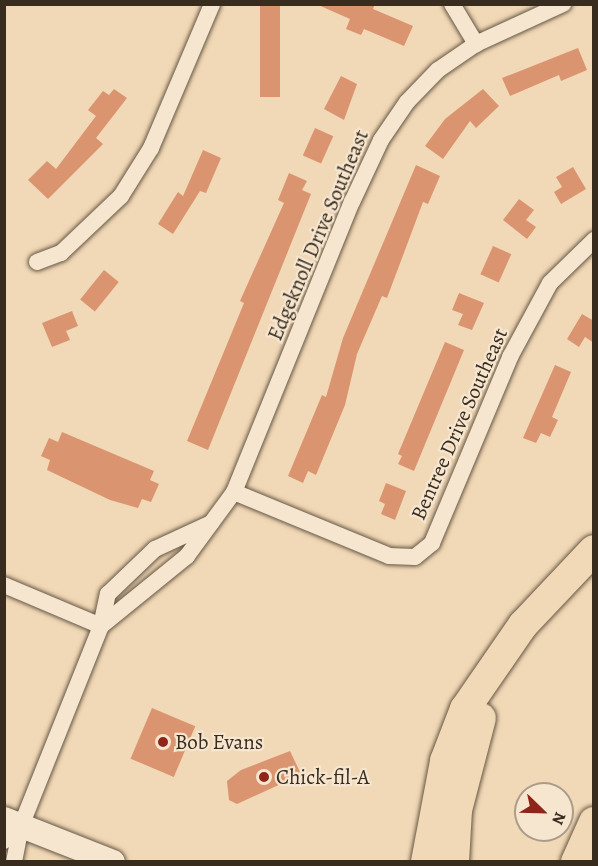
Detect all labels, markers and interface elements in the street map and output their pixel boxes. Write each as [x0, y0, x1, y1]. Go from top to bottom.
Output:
street label: Edgeknoll Drive Southeast [262, 126, 374, 344]
street label: Bentree Drive Southeast [405, 324, 513, 524]
place label: Bob Evans [175, 729, 263, 755]
marker: Bob Evans [156, 735, 170, 749]
place label: Chick-fil-A [276, 764, 370, 790]
marker: Chick-fil-A [257, 770, 271, 784]
north arrow [514, 782, 574, 842]
text: N [546, 809, 571, 828]

